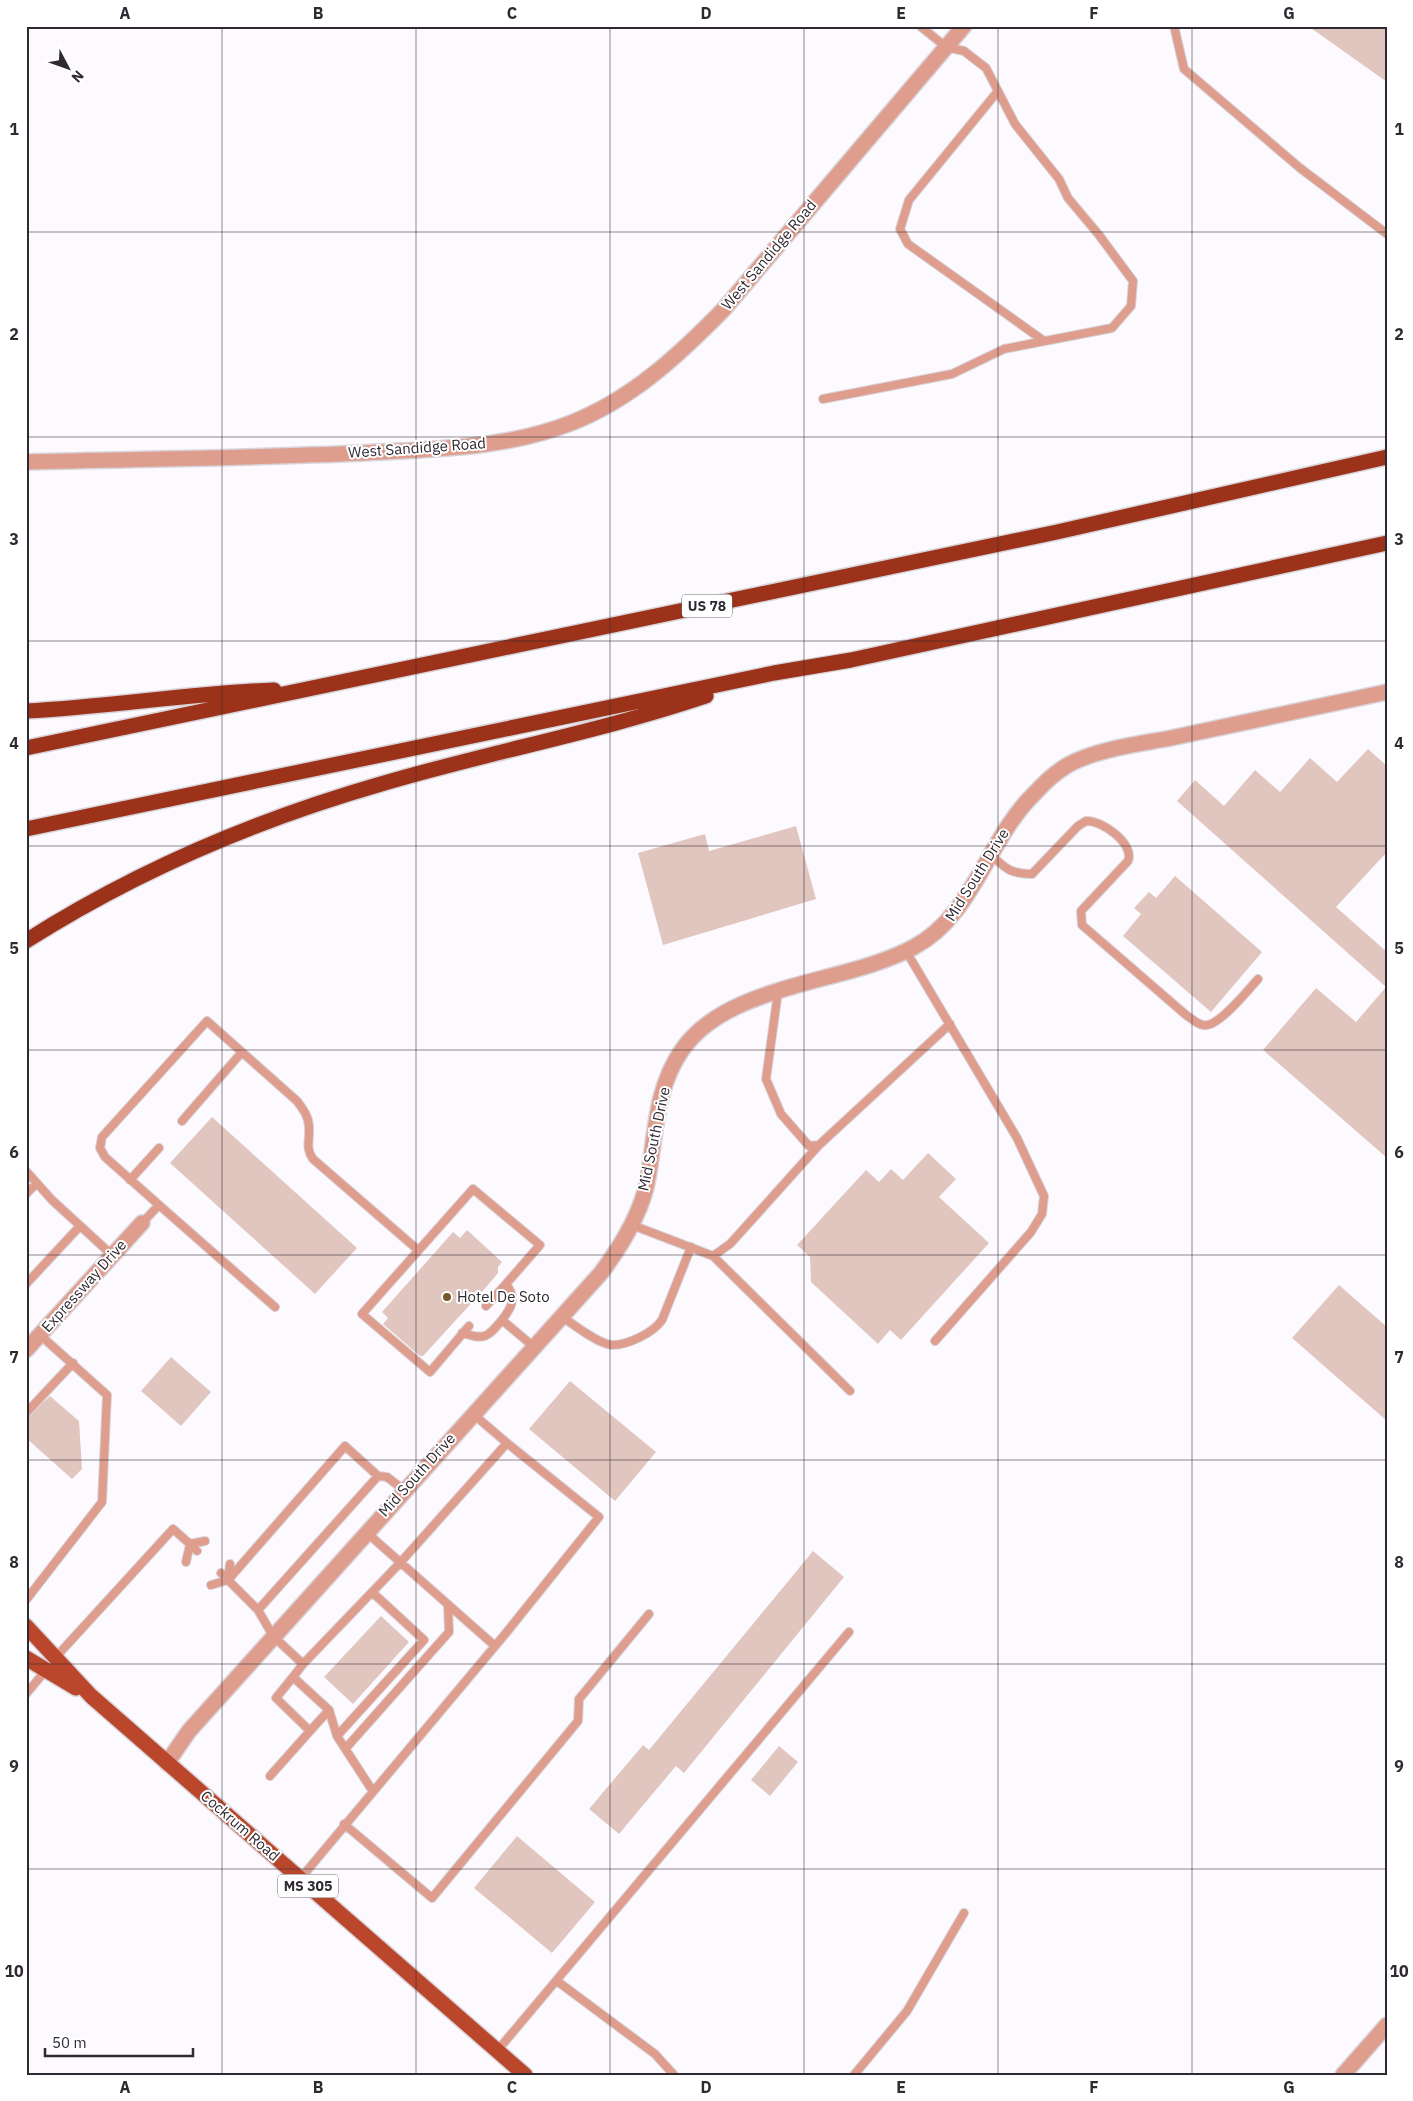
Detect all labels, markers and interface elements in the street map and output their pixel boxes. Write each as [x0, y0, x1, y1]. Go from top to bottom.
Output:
text: A [120, 3, 131, 23]
text: B [313, 3, 324, 23]
text: C [507, 3, 517, 23]
text: D [700, 3, 712, 23]
text: E [896, 3, 906, 23]
text: F [1089, 3, 1099, 23]
text: G [1283, 3, 1295, 23]
north arrow [42, 42, 92, 92]
text: N [68, 67, 88, 86]
text: 1 [9, 119, 19, 139]
text: 1 [1394, 119, 1404, 139]
street label: West Sandidge Road [717, 196, 820, 314]
text: 2 [9, 324, 19, 344]
text: 2 [1394, 324, 1404, 344]
street label: West Sandidge Road [348, 433, 486, 462]
text: 3 [9, 529, 19, 549]
text: 3 [1394, 529, 1404, 549]
road number: US 78 [682, 594, 732, 618]
text: 4 [9, 733, 19, 753]
text: 4 [1394, 733, 1404, 753]
street label: Mid South Drive [940, 825, 1013, 925]
text: 5 [9, 938, 19, 958]
text: 5 [1394, 938, 1404, 958]
street label: Mid South Drive [633, 1085, 674, 1193]
text: 6 [9, 1142, 19, 1162]
text: 6 [1394, 1142, 1404, 1162]
street label: Expressway Drive [37, 1235, 130, 1336]
place label: Hotel De Soto [457, 1287, 550, 1306]
marker: Hotel De Soto [441, 1291, 453, 1303]
text: 7 [9, 1347, 19, 1367]
text: 7 [1394, 1347, 1404, 1367]
street label: Mid South Drive [374, 1429, 459, 1520]
text: 8 [9, 1552, 19, 1572]
text: 8 [1394, 1552, 1404, 1572]
text: 9 [9, 1756, 19, 1776]
text: 9 [1394, 1756, 1404, 1776]
street label: Cockrum Road [197, 1786, 284, 1865]
road number: MS 305 [278, 1874, 338, 1898]
text: 10 [4, 1961, 24, 1981]
text: 10 [1389, 1961, 1409, 1981]
scale bar [45, 2026, 192, 2058]
text: 50 m [52, 2033, 87, 2052]
text: A [120, 2077, 131, 2097]
text: B [313, 2077, 324, 2097]
text: C [507, 2077, 517, 2097]
text: D [700, 2077, 712, 2097]
text: E [896, 2077, 906, 2097]
text: F [1089, 2077, 1099, 2097]
text: G [1283, 2077, 1295, 2097]

